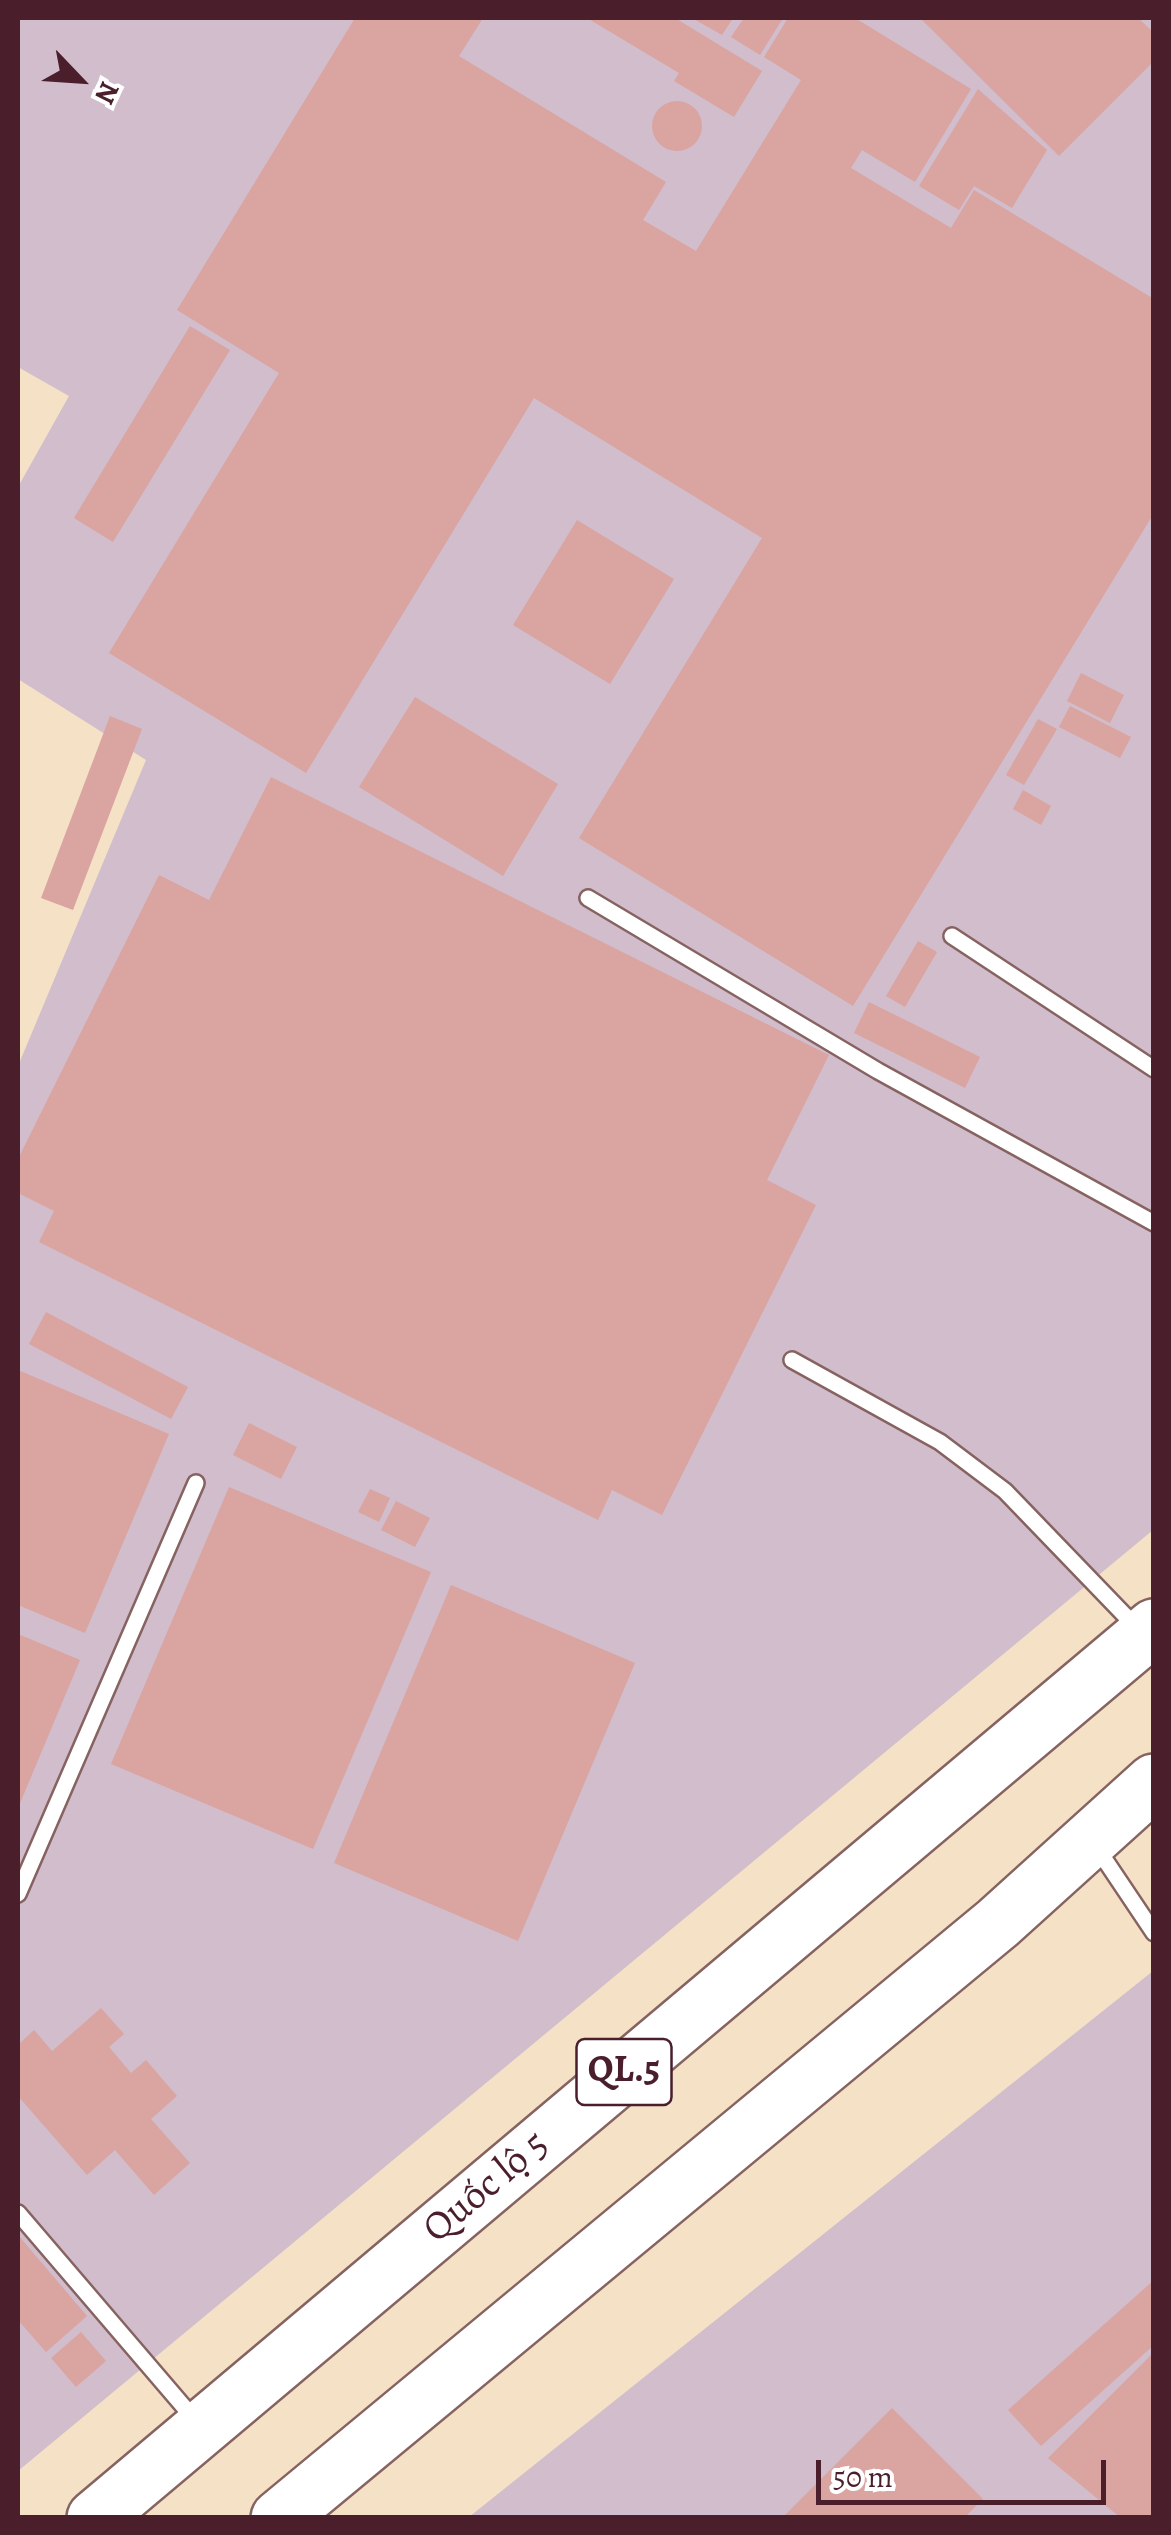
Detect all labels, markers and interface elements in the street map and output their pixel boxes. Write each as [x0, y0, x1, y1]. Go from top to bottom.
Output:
north arrow [30, 30, 130, 130]
text: N [86, 75, 129, 110]
road number: QL.5 [576, 2039, 672, 2105]
street label: Quốc lộ 5 [414, 2122, 560, 2254]
scale bar [821, 2440, 1111, 2502]
text: 50 m [833, 2457, 893, 2497]

